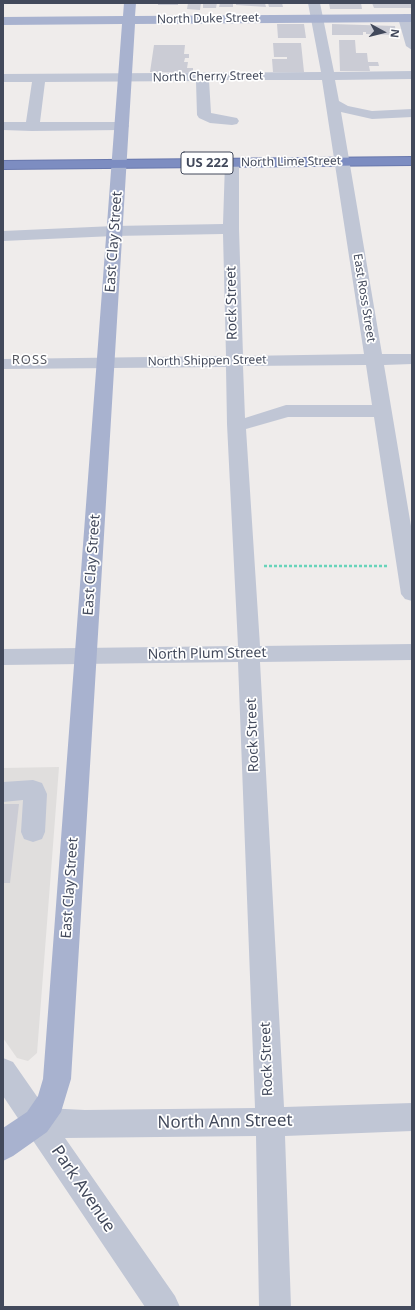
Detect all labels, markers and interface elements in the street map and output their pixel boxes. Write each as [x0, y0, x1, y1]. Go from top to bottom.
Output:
street label: North Duke Street [157, 11, 259, 27]
north arrow [363, 12, 403, 52]
text: N [387, 28, 403, 39]
street label: North Cherry Street [153, 69, 263, 85]
road number: US 222 [181, 152, 233, 174]
street label: North Lime Street [241, 154, 341, 170]
street label: East Clay Street [102, 191, 126, 293]
street label: East Ross Street [350, 253, 378, 343]
street label: Rock Street [223, 266, 241, 340]
district label: ROSS [12, 352, 48, 368]
street label: North Shippen Street [147, 353, 267, 369]
street label: East Clay Street [80, 514, 104, 616]
street label: North Plum Street [147, 645, 267, 663]
street label: Rock Street [243, 698, 263, 772]
street label: East Clay Street [58, 837, 82, 939]
street label: Rock Street [257, 1022, 277, 1096]
street label: North Ann Street [157, 1111, 293, 1133]
street label: Park Avenue [47, 1142, 119, 1236]

